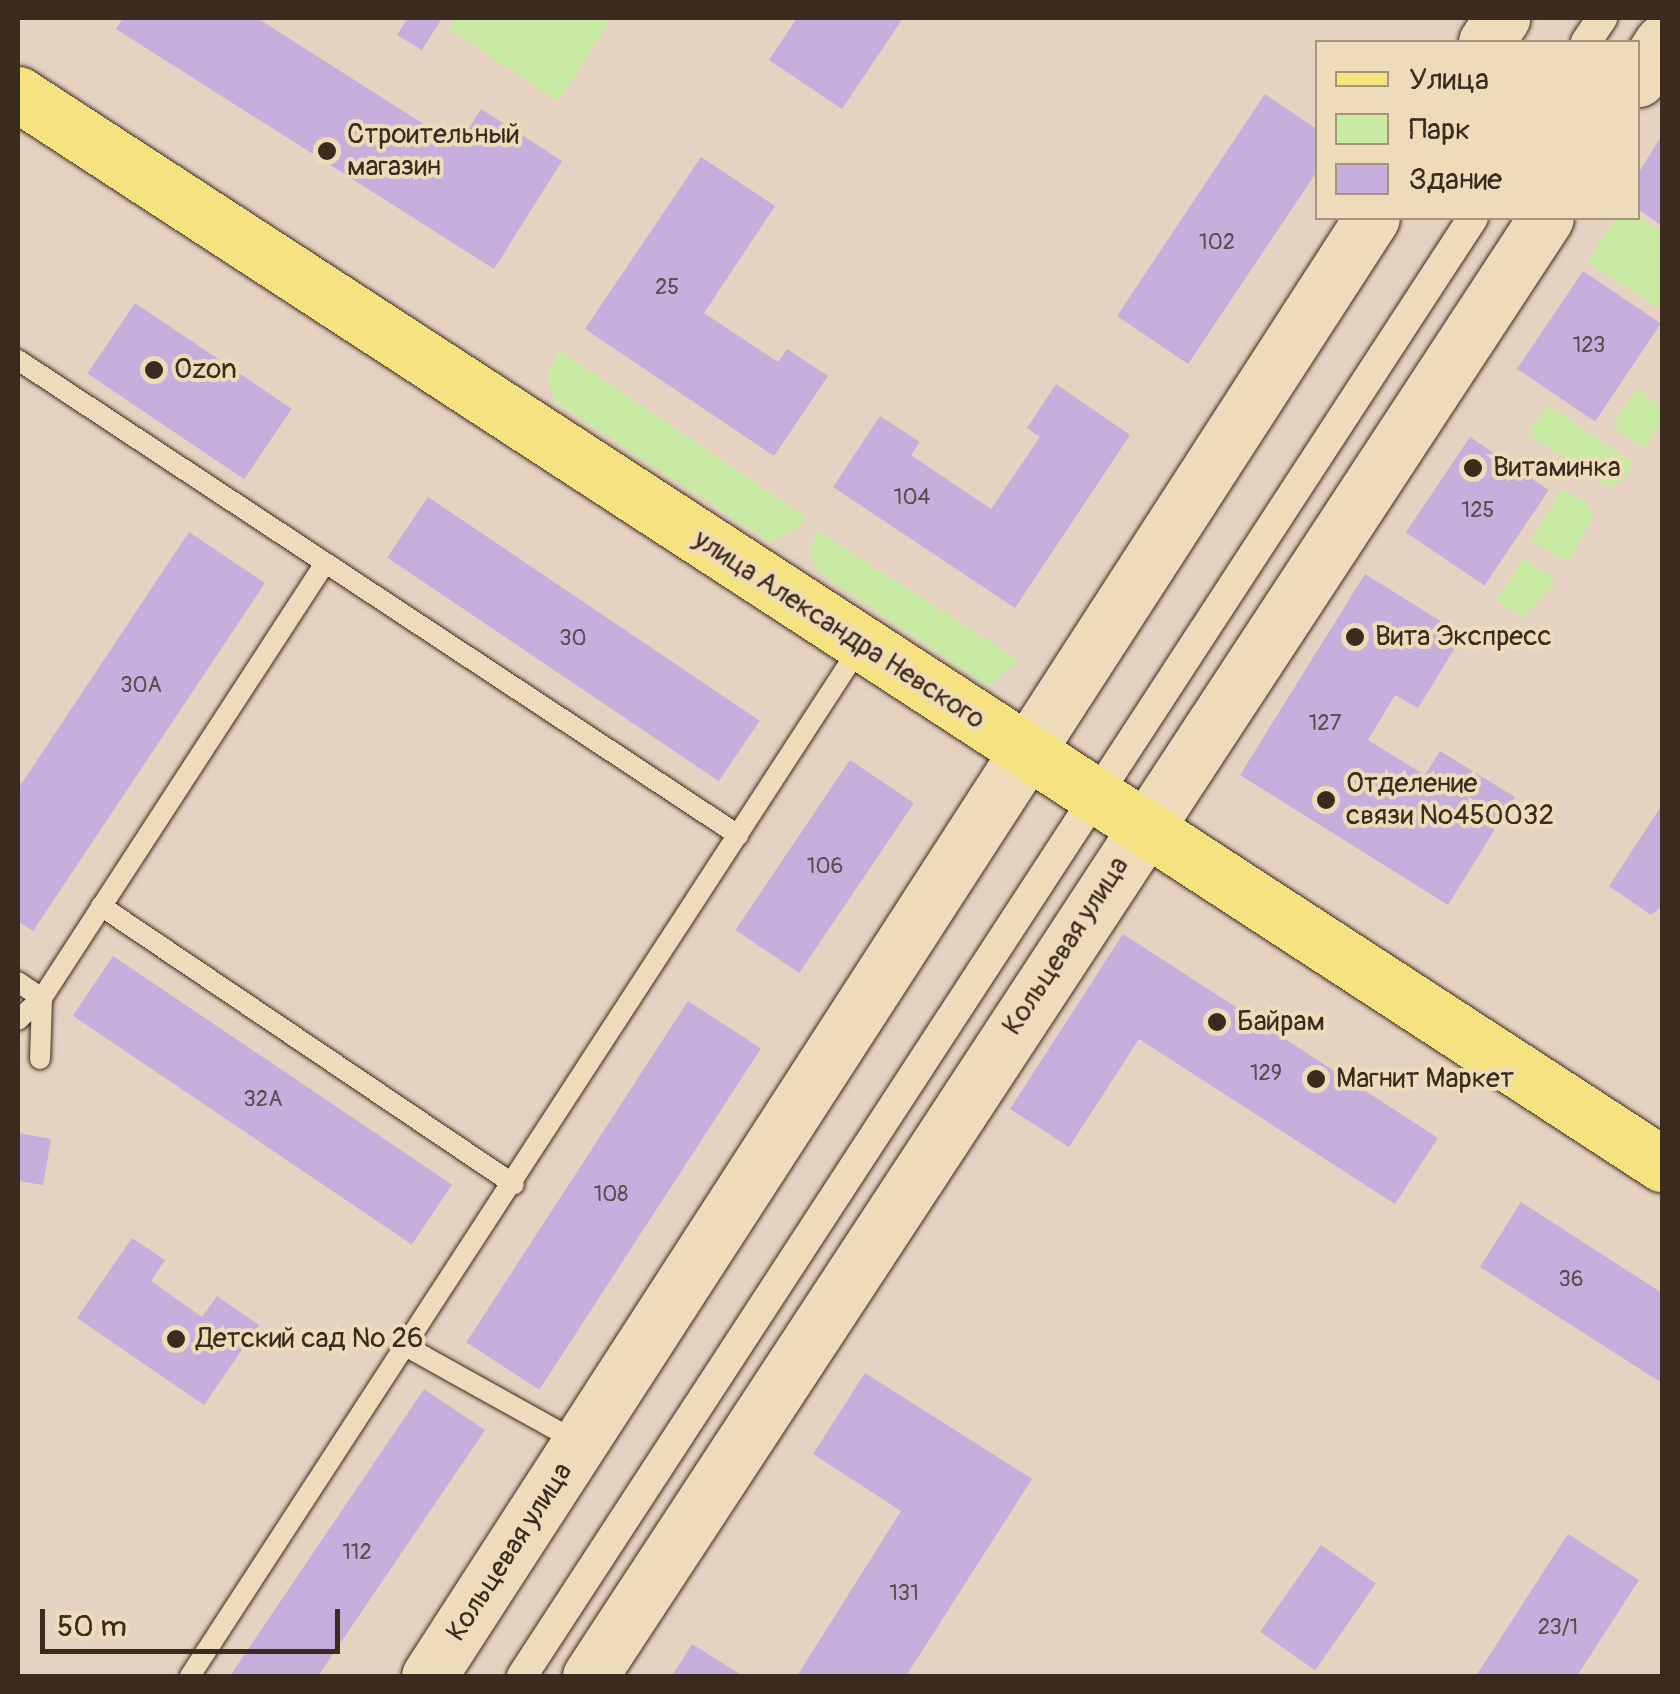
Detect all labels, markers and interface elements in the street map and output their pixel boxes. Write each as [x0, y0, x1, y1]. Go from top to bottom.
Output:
legend [1315, 40, 1640, 220]
text: Улица [1409, 61, 1489, 98]
text: Парк [1409, 111, 1471, 148]
place label: Строительный магазин [347, 118, 520, 184]
marker: Строительный магазин [316, 140, 338, 162]
text: Здание [1409, 161, 1502, 198]
house number: 102 [1199, 230, 1235, 256]
house number: 25 [655, 275, 679, 301]
house number: 123 [1573, 333, 1605, 359]
place label: Ozon [174, 353, 237, 387]
marker: Ozon [143, 359, 165, 381]
place label: Витаминка [1493, 451, 1621, 485]
marker: Витаминка [1462, 457, 1484, 479]
house number: 104 [894, 485, 930, 511]
house number: 125 [1462, 498, 1494, 524]
street label: улица Александра Невского [687, 523, 991, 737]
place label: Вита Экспресс [1375, 620, 1552, 654]
house number: 30 [559, 626, 587, 652]
marker: Вита Экспресс [1344, 626, 1366, 648]
house number: 30А [120, 673, 162, 699]
house number: 127 [1309, 711, 1341, 737]
place label: Отделение связи №450032 [1346, 767, 1554, 833]
marker: Отделение связи №450032 [1315, 789, 1337, 811]
street label: Кольцевая улица [996, 851, 1136, 1041]
house number: 106 [807, 854, 843, 880]
place label: Байрам [1237, 1005, 1325, 1039]
marker: Байрам [1206, 1011, 1228, 1033]
house number: 129 [1250, 1061, 1282, 1087]
place label: Магнит Маркет [1336, 1062, 1514, 1096]
marker: Магнит Маркет [1305, 1068, 1327, 1090]
house number: 32А [244, 1087, 282, 1113]
house number: 108 [594, 1182, 628, 1208]
house number: 36 [1558, 1267, 1584, 1293]
place label: Детский сад № 26 [196, 1322, 423, 1356]
marker: Детский сад № 26 [165, 1328, 187, 1350]
street label: Кольцевая улица [440, 1457, 580, 1647]
house number: 112 [342, 1540, 372, 1566]
house number: 131 [889, 1581, 919, 1607]
scale bar [45, 1589, 345, 1651]
text: 50 m [57, 1608, 127, 1645]
house number: 23/1 [1538, 1615, 1578, 1641]

